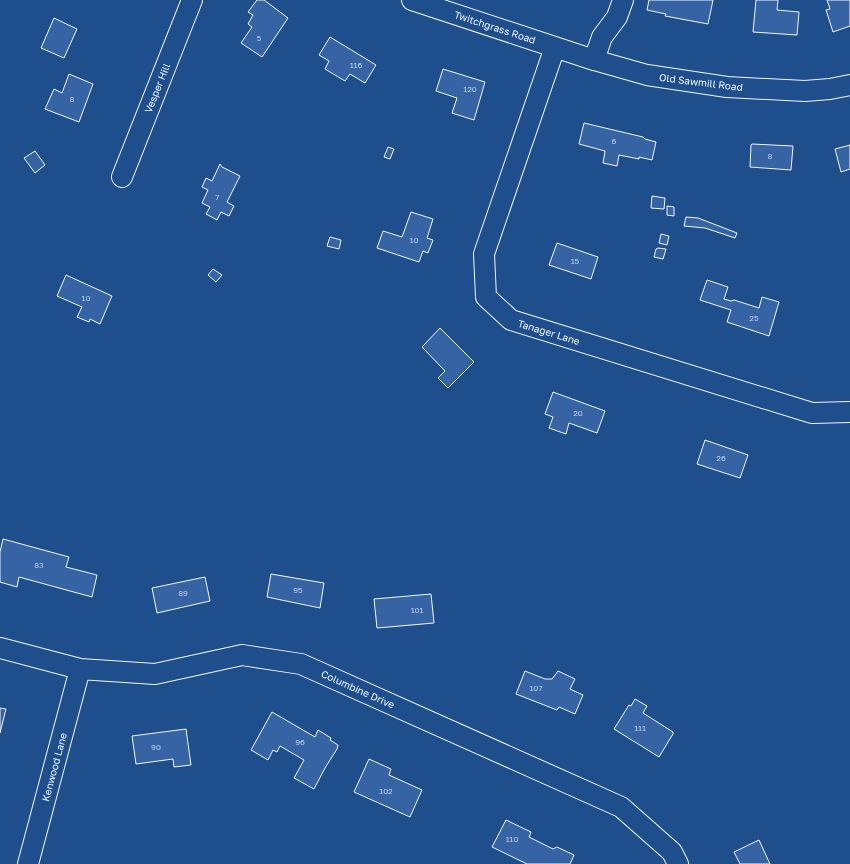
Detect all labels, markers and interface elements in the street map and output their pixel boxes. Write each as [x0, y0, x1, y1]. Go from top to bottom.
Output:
street label: Twitchgrass Road [453, 8, 537, 46]
house number: 5 [257, 33, 262, 43]
house number: 116 [350, 60, 362, 70]
street label: Vesper Hill [142, 62, 172, 114]
street label: Old Sawmill Road [659, 71, 743, 93]
house number: 120 [463, 84, 477, 94]
house number: 8 [70, 94, 75, 104]
house number: 6 [612, 136, 617, 146]
house number: 8 [768, 151, 773, 161]
house number: 7 [215, 192, 219, 202]
house number: 10 [410, 235, 418, 245]
house number: 15 [571, 256, 580, 266]
house number: 10 [82, 293, 90, 303]
house number: 25 [749, 313, 759, 323]
street label: Tanager Lane [516, 317, 582, 347]
house number: 20 [573, 408, 583, 418]
house number: 26 [716, 453, 726, 463]
house number: 83 [34, 560, 44, 570]
house number: 95 [293, 585, 303, 595]
house number: 89 [178, 588, 188, 598]
house number: 101 [411, 605, 423, 615]
street label: Columbine Drive [319, 667, 397, 711]
house number: 107 [529, 683, 543, 693]
house number: 111 [634, 723, 646, 733]
street label: Kenwood Lane [39, 731, 69, 803]
house number: 96 [295, 737, 305, 747]
house number: 90 [151, 742, 161, 752]
house number: 102 [379, 786, 393, 796]
house number: 110 [506, 834, 518, 844]

